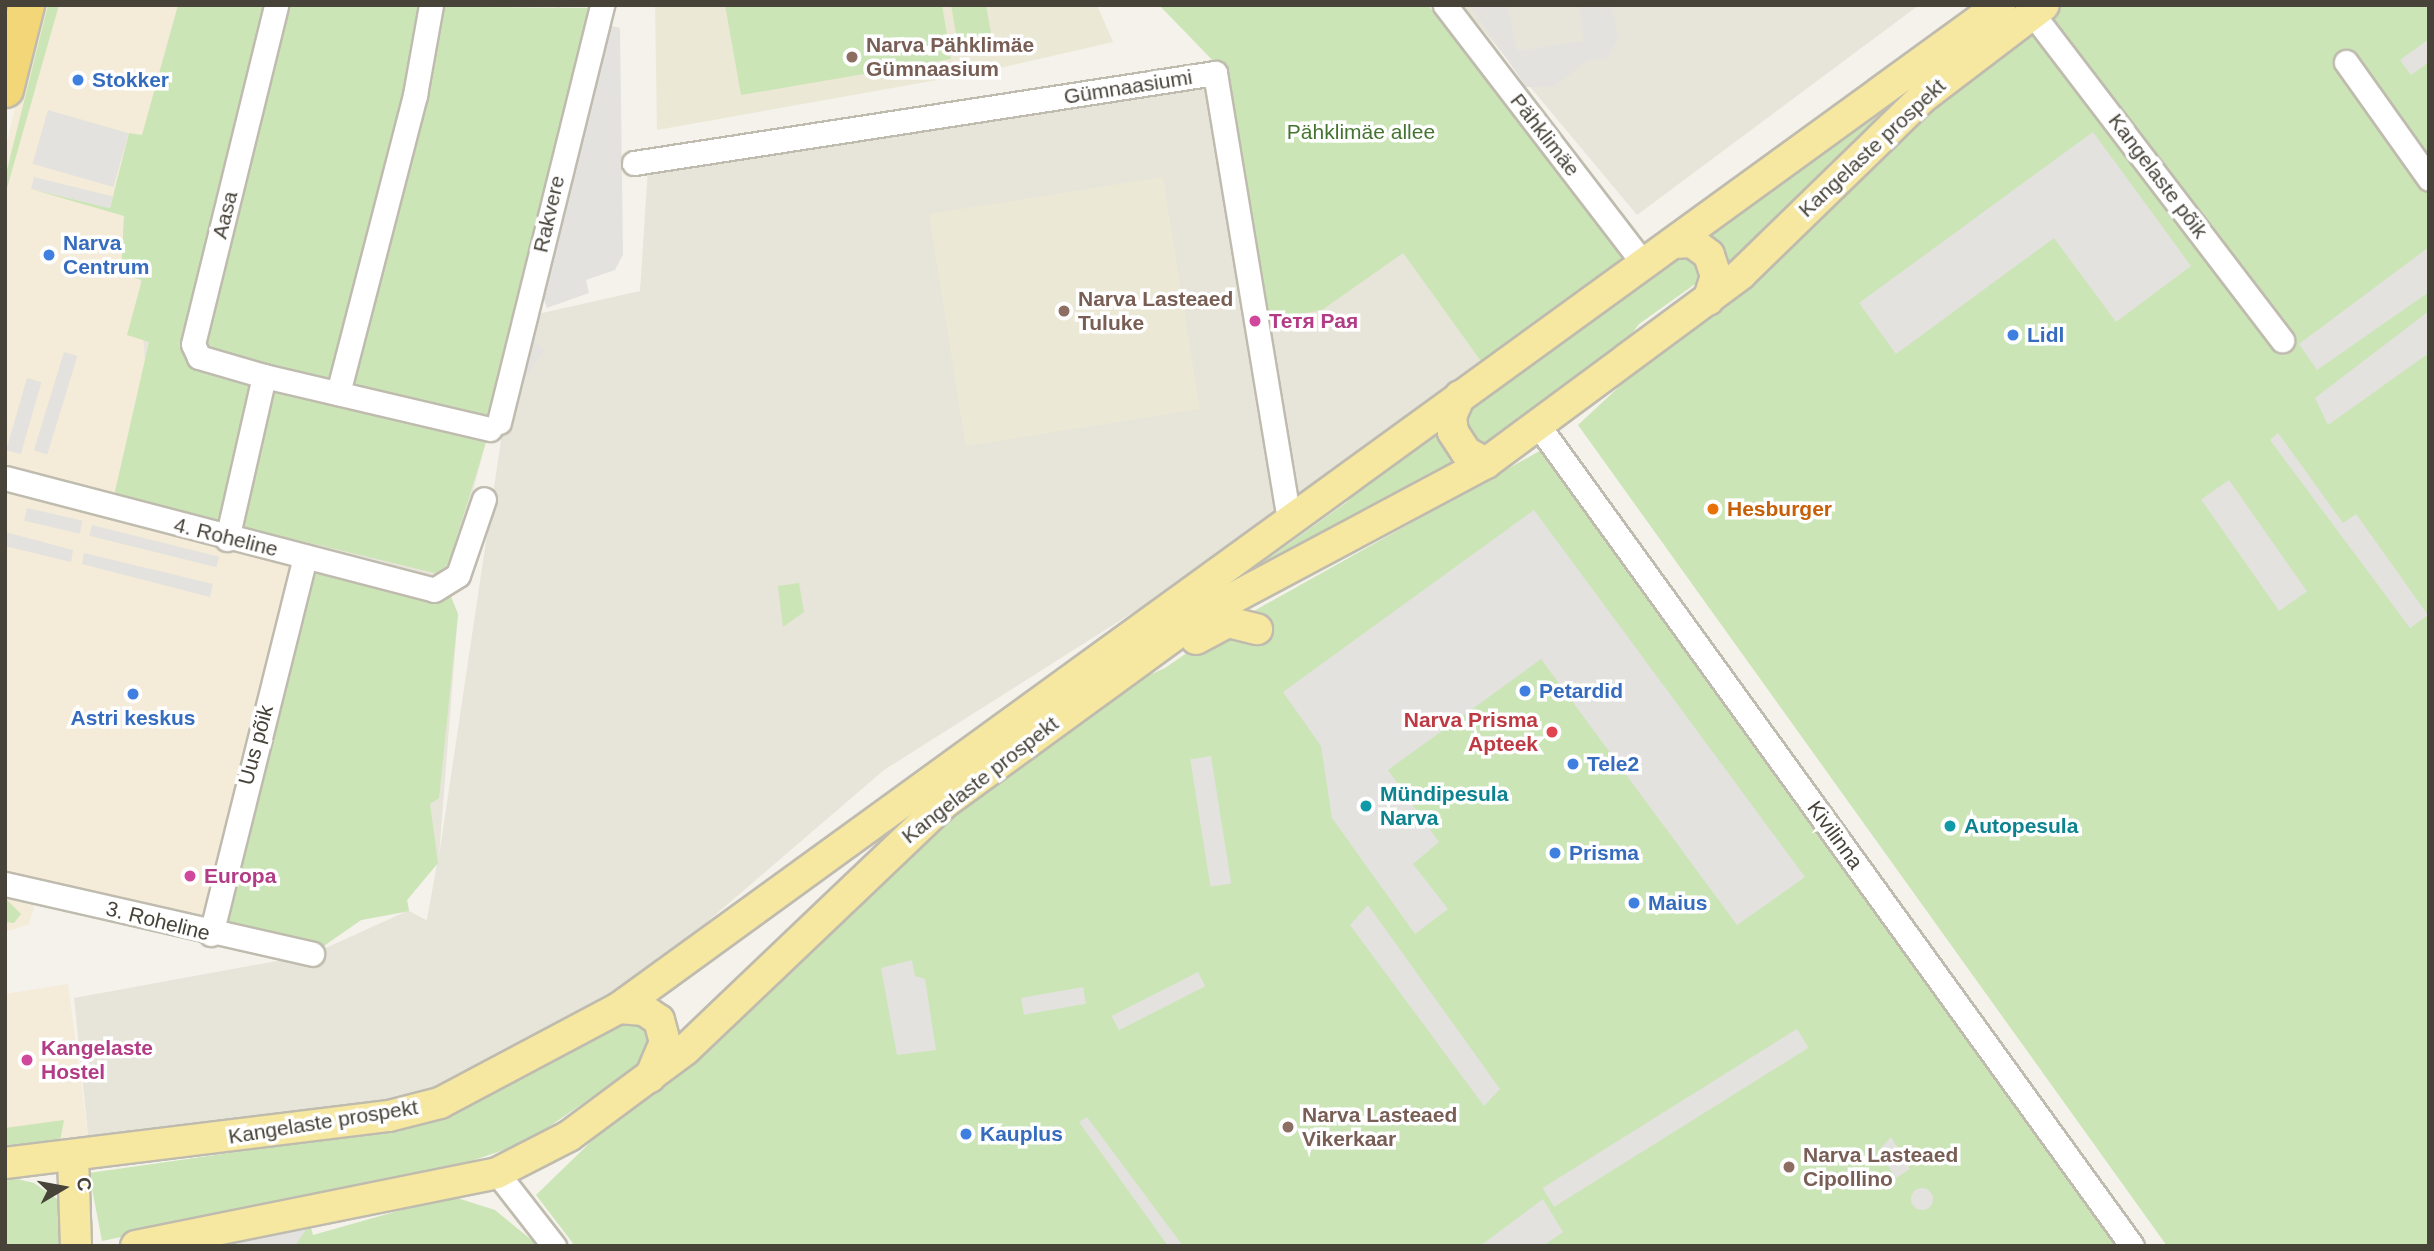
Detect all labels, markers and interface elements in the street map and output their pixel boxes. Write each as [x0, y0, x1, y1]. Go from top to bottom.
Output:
place label: Narva Pähklimäe Gümnaasium [866, 32, 1034, 82]
marker: Narva Pähklimäe Gümnaasium [844, 49, 860, 65]
street label: Gümnaasiumi [1062, 64, 1194, 110]
place label: Stokker [92, 67, 169, 93]
marker: Stokker [70, 72, 86, 88]
street label: Kangelaste prospekt [1793, 73, 1951, 223]
street label: Pähklimäe [1505, 89, 1585, 181]
street label: Kangelaste põik [2103, 109, 2213, 243]
park label: Pähklimäe allee [1287, 119, 1435, 145]
street label: Rakvere [528, 173, 570, 255]
street label: Aasa [207, 189, 243, 241]
place label: Narva Centrum [63, 230, 149, 280]
marker: Narva Centrum [41, 247, 57, 263]
place label: Narva Lasteaed Tuluke [1078, 286, 1233, 336]
marker: Narva Lasteaed Tuluke [1056, 303, 1072, 319]
place label: Тетя Рая [1269, 308, 1358, 334]
marker: Тетя Рая [1247, 313, 1263, 329]
place label: Lidl [2027, 322, 2064, 348]
marker: Lidl [2005, 327, 2021, 343]
place label: Hesburger [1727, 496, 1832, 522]
marker: Hesburger [1705, 501, 1721, 517]
street label: 4. Roheline [171, 512, 281, 562]
place label: Petardid [1539, 678, 1623, 704]
marker: Petardid [1517, 683, 1533, 699]
marker: Astri keskus [125, 686, 141, 702]
street label: Uus põik [233, 702, 279, 788]
place label: Astri keskus [71, 705, 195, 731]
place label: Narva Prisma Apteek [1404, 707, 1538, 757]
street label: Kangelaste prospekt [897, 711, 1063, 849]
marker: Narva Prisma Apteek [1544, 724, 1560, 740]
place label: Tele2 [1587, 751, 1639, 777]
marker: Tele2 [1565, 756, 1581, 772]
place label: Mündipesula Narva [1380, 781, 1508, 831]
street label: Kivilinna [1802, 796, 1868, 874]
marker: Mündipesula Narva [1358, 798, 1374, 814]
place label: Autopesula [1964, 813, 2078, 839]
marker: Autopesula [1942, 818, 1958, 834]
place label: Prisma [1569, 840, 1639, 866]
marker: Prisma [1547, 845, 1563, 861]
place label: Europa [204, 863, 276, 889]
marker: Europa [182, 868, 198, 884]
place label: Maius [1648, 890, 1708, 916]
marker: Maius [1626, 895, 1642, 911]
street label: 3. Roheline [103, 896, 213, 946]
place label: Kangelaste Hostel [41, 1035, 153, 1085]
marker: Kangelaste Hostel [19, 1052, 35, 1068]
street label: Kangelaste prospekt [226, 1095, 420, 1149]
place label: Narva Lasteaed Vikerkaar [1302, 1102, 1457, 1152]
marker: Narva Lasteaed Vikerkaar [1280, 1119, 1296, 1135]
place label: Kauplus [980, 1121, 1063, 1147]
marker: Kauplus [958, 1126, 974, 1142]
place label: Narva Lasteaed Cipollino [1803, 1142, 1958, 1192]
north arrow [28, 1153, 98, 1223]
marker: Narva Lasteaed Cipollino [1781, 1159, 1797, 1175]
text: С [73, 1176, 96, 1193]

